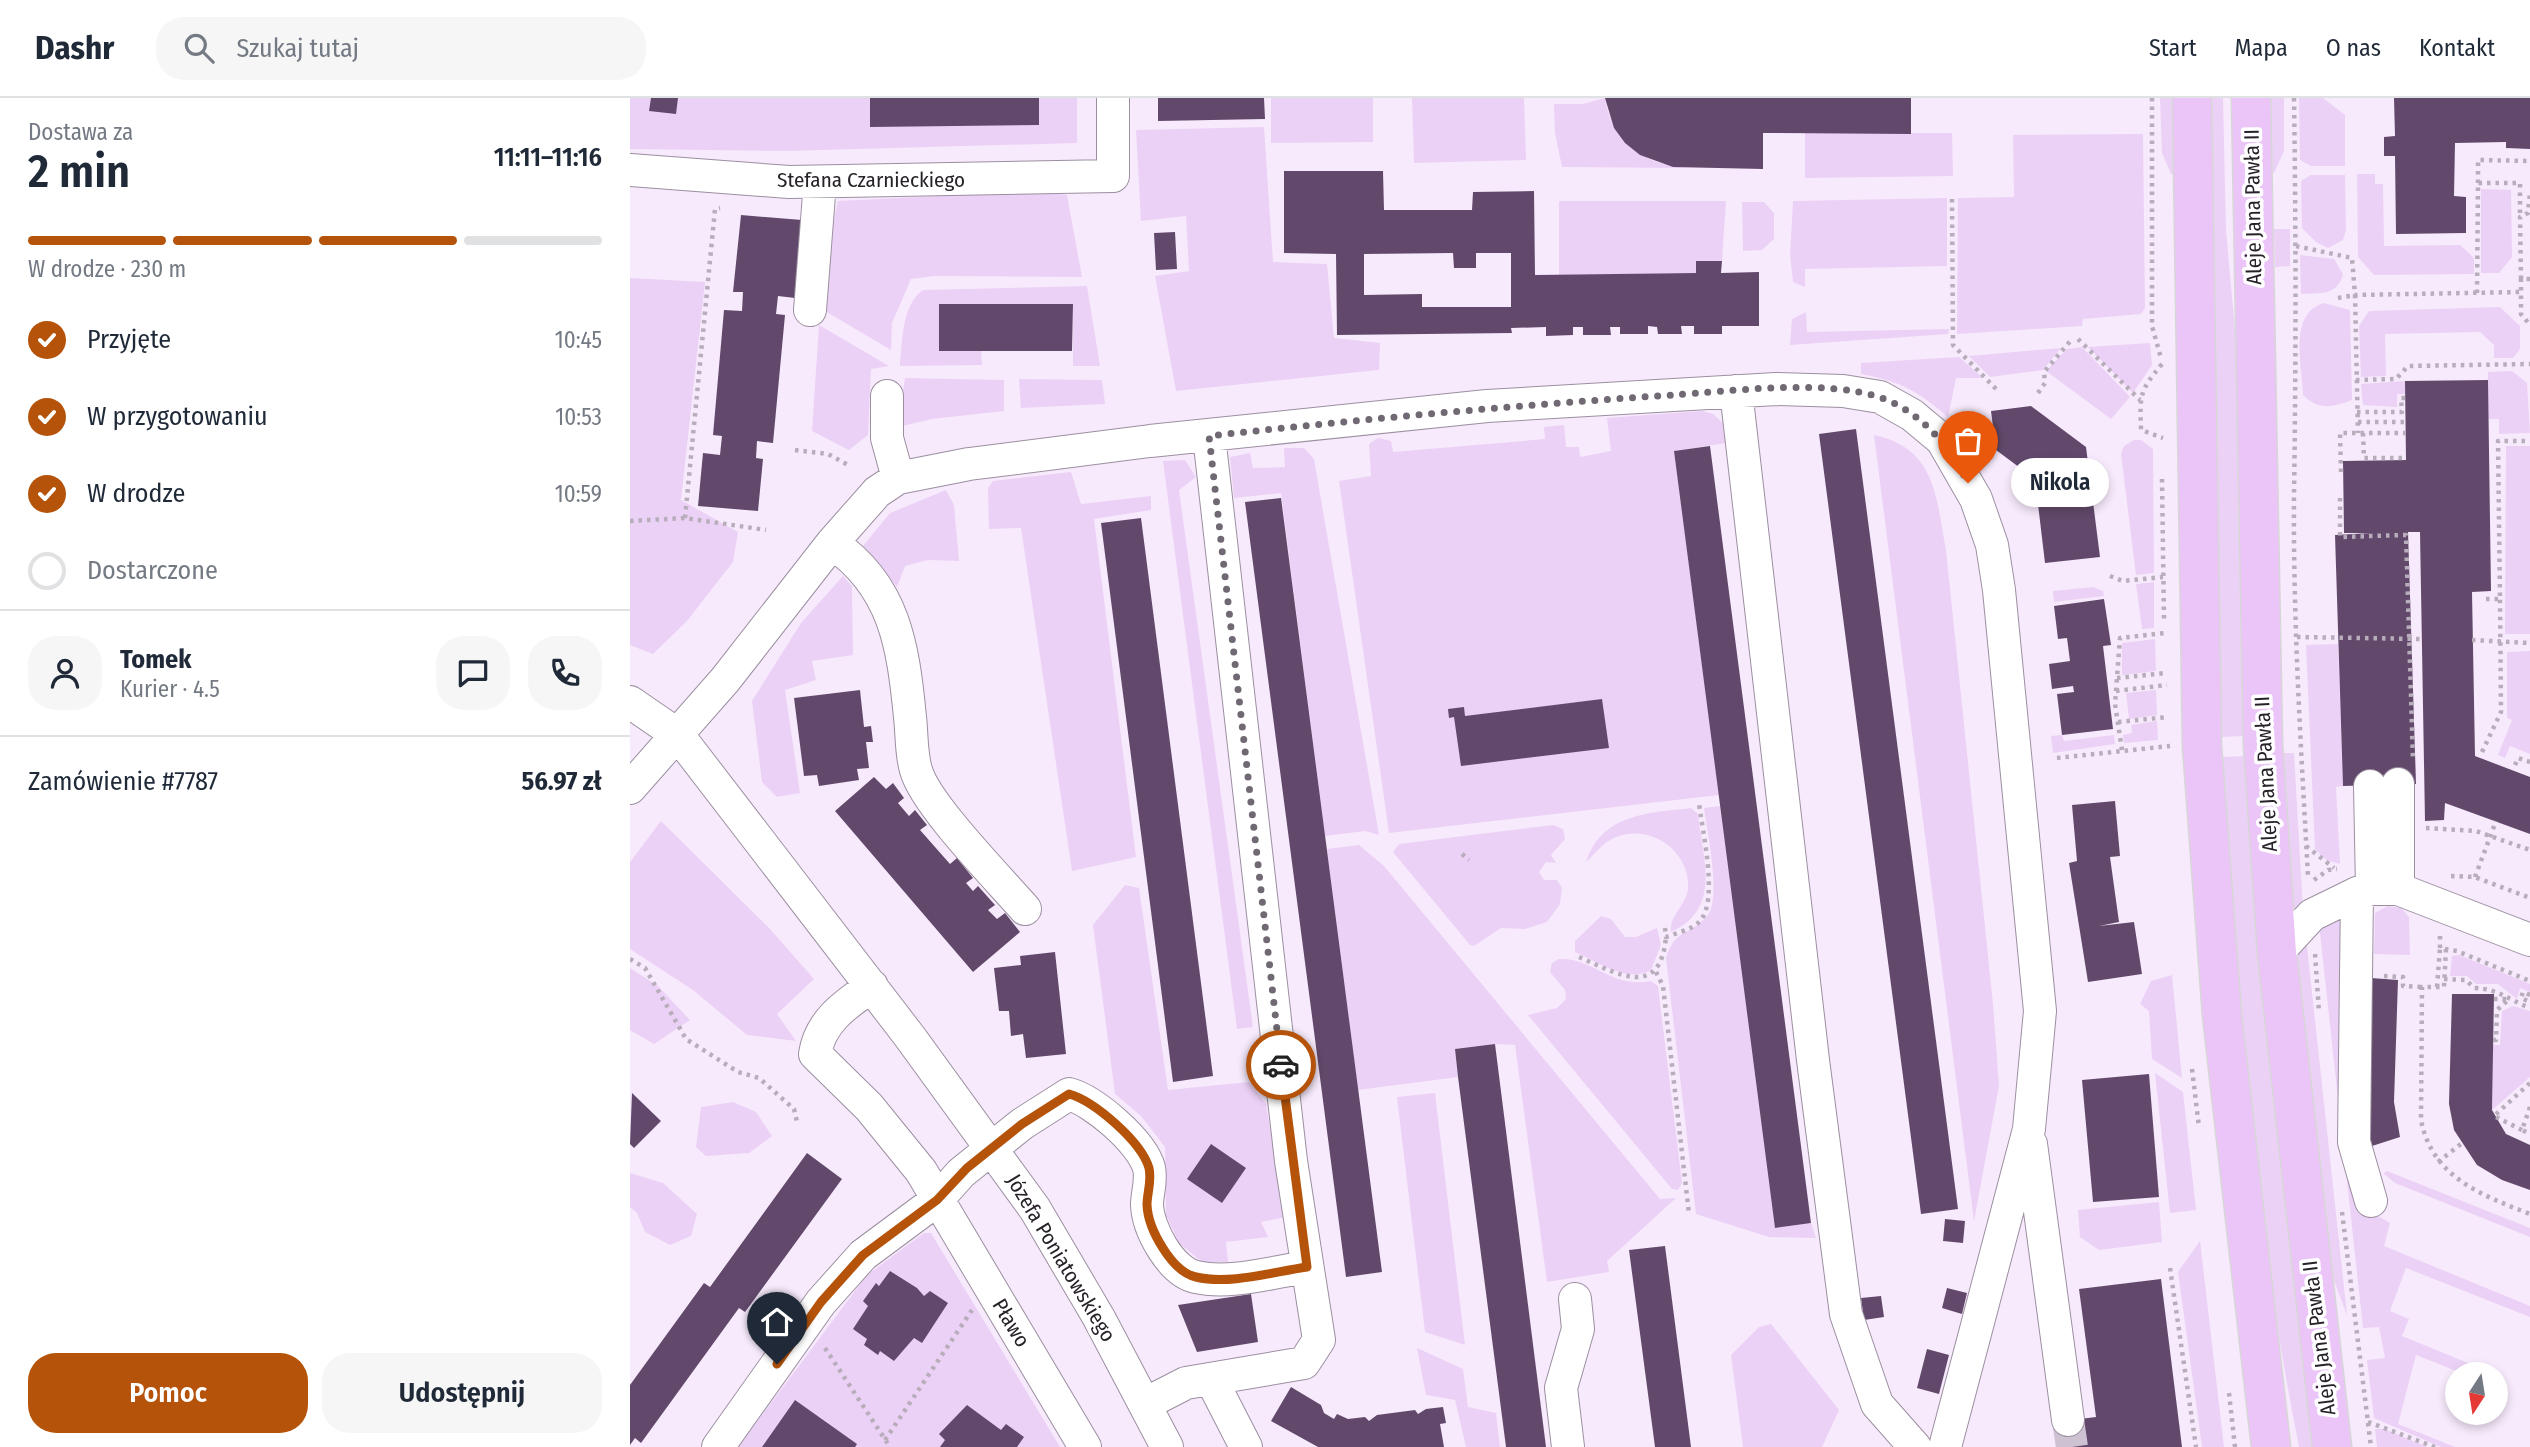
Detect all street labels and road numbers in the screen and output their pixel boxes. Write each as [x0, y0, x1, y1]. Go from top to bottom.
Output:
street label: Aleje Jana Pawła II [2239, 129, 2267, 285]
street label: Stefana Czarnieckiego [777, 167, 965, 193]
street label: Aleje Jana Pawła II [2249, 696, 2283, 852]
street label: Józefa Poniatowskiego [1001, 1170, 1121, 1346]
street label: Aleje Jana Pawła II [2297, 1259, 2341, 1417]
street label: Pławo [986, 1294, 1036, 1352]

